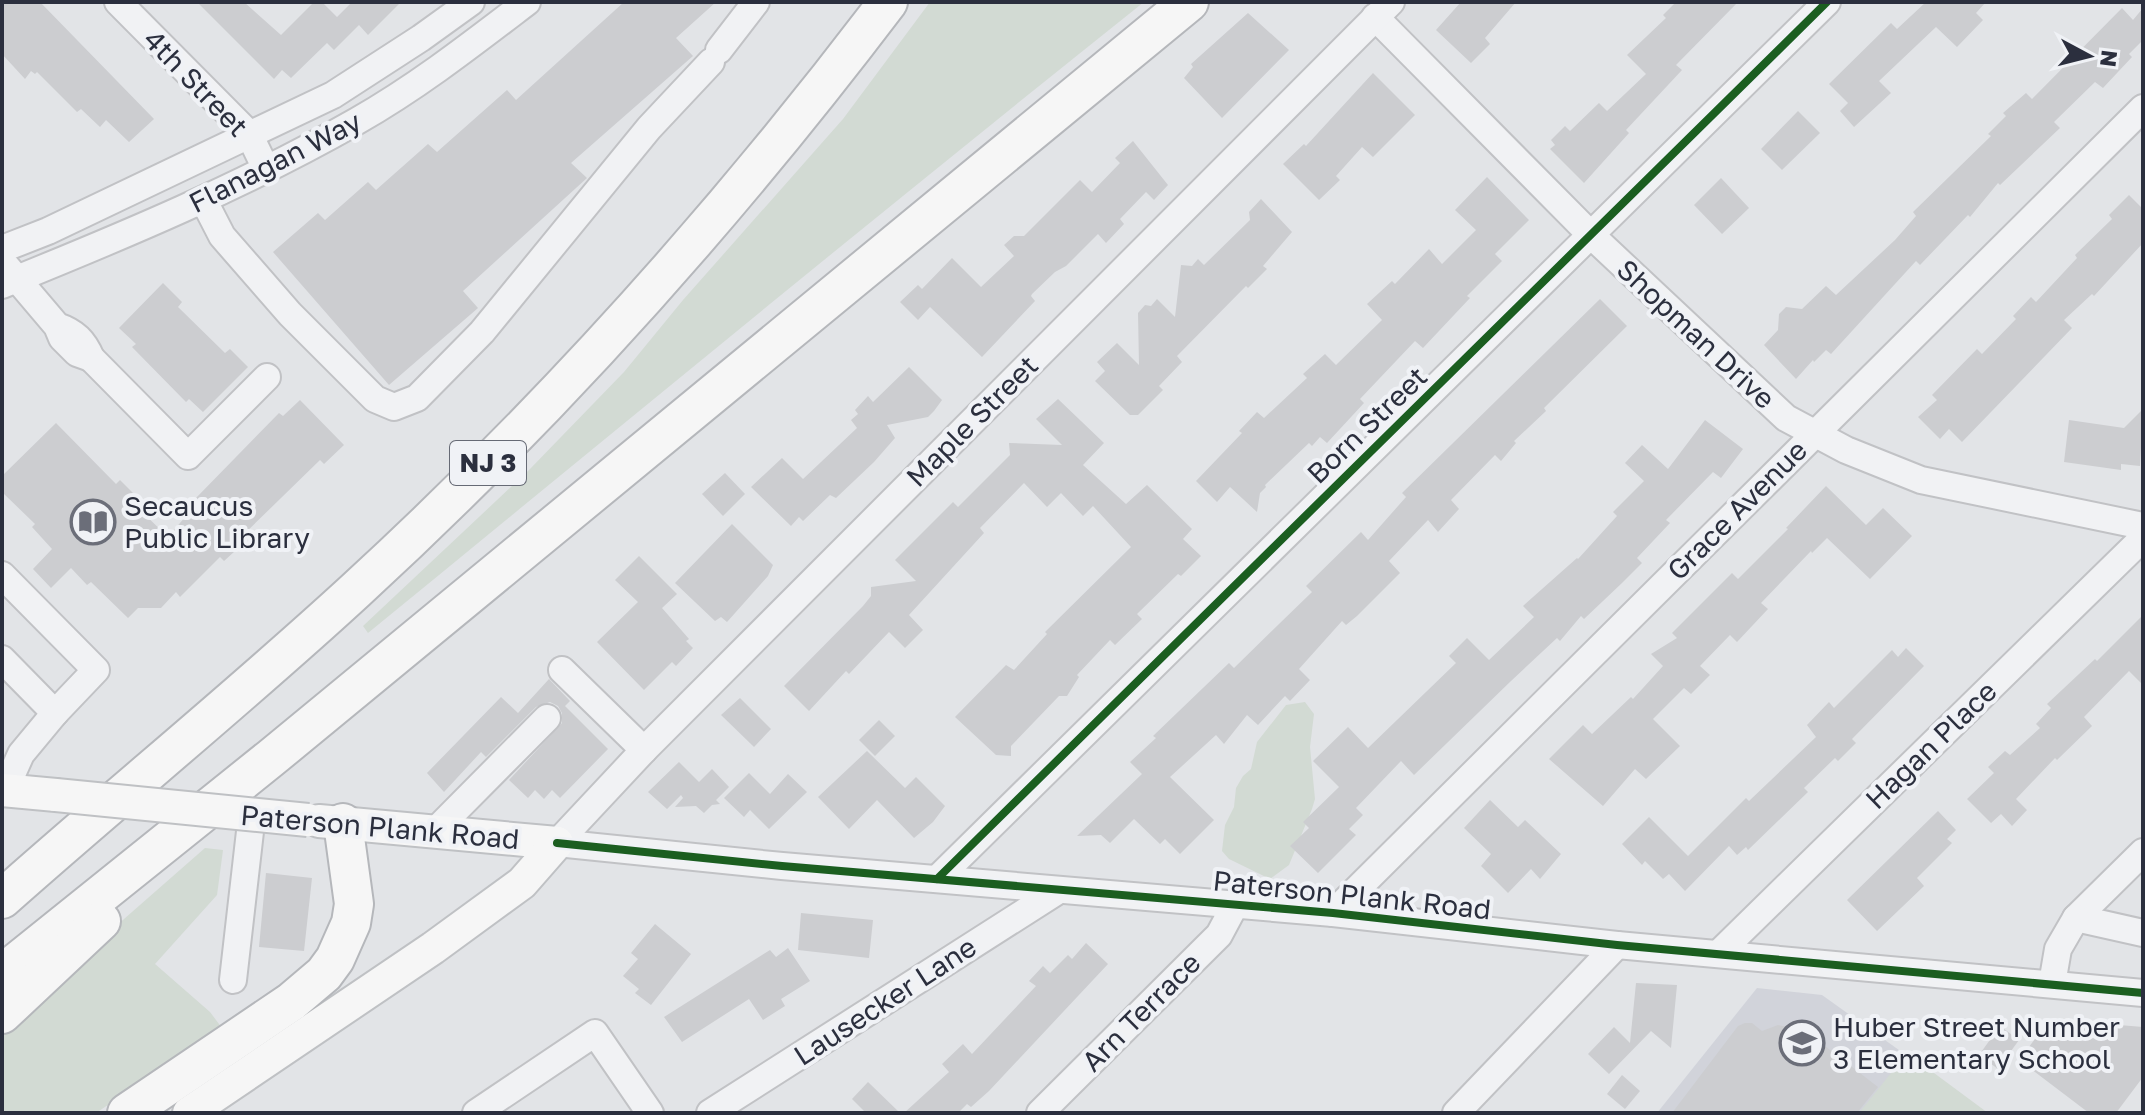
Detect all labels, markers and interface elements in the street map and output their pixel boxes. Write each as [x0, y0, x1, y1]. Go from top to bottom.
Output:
north arrow [2049, 16, 2129, 96]
street label: 4th Street [137, 22, 255, 143]
text: N [2095, 49, 2124, 68]
street label: Flanagan Way [183, 104, 366, 219]
street label: Shopman Drive [1611, 252, 1782, 415]
street label: Maple Street [899, 348, 1044, 493]
street label: Born Street [1300, 359, 1433, 490]
street label: Grace Avenue [1660, 433, 1813, 586]
road number: NJ 3 [450, 441, 526, 485]
place label: Secaucus Public Library [124, 489, 310, 554]
library icon: Secaucus Public Library [69, 498, 117, 546]
street label: Hagan Place [1858, 674, 2003, 815]
street label: Paterson Plank Road [239, 798, 521, 855]
street label: Paterson Plank Road [1211, 863, 1493, 926]
street label: Lausecker Lane [788, 929, 982, 1072]
street label: Arn Terrace [1075, 946, 1207, 1078]
place label: Huber Street Number 3 Elementary School [1833, 1010, 2120, 1075]
school or university icon: Huber Street Number 3 Elementary School [1778, 1019, 1826, 1067]

